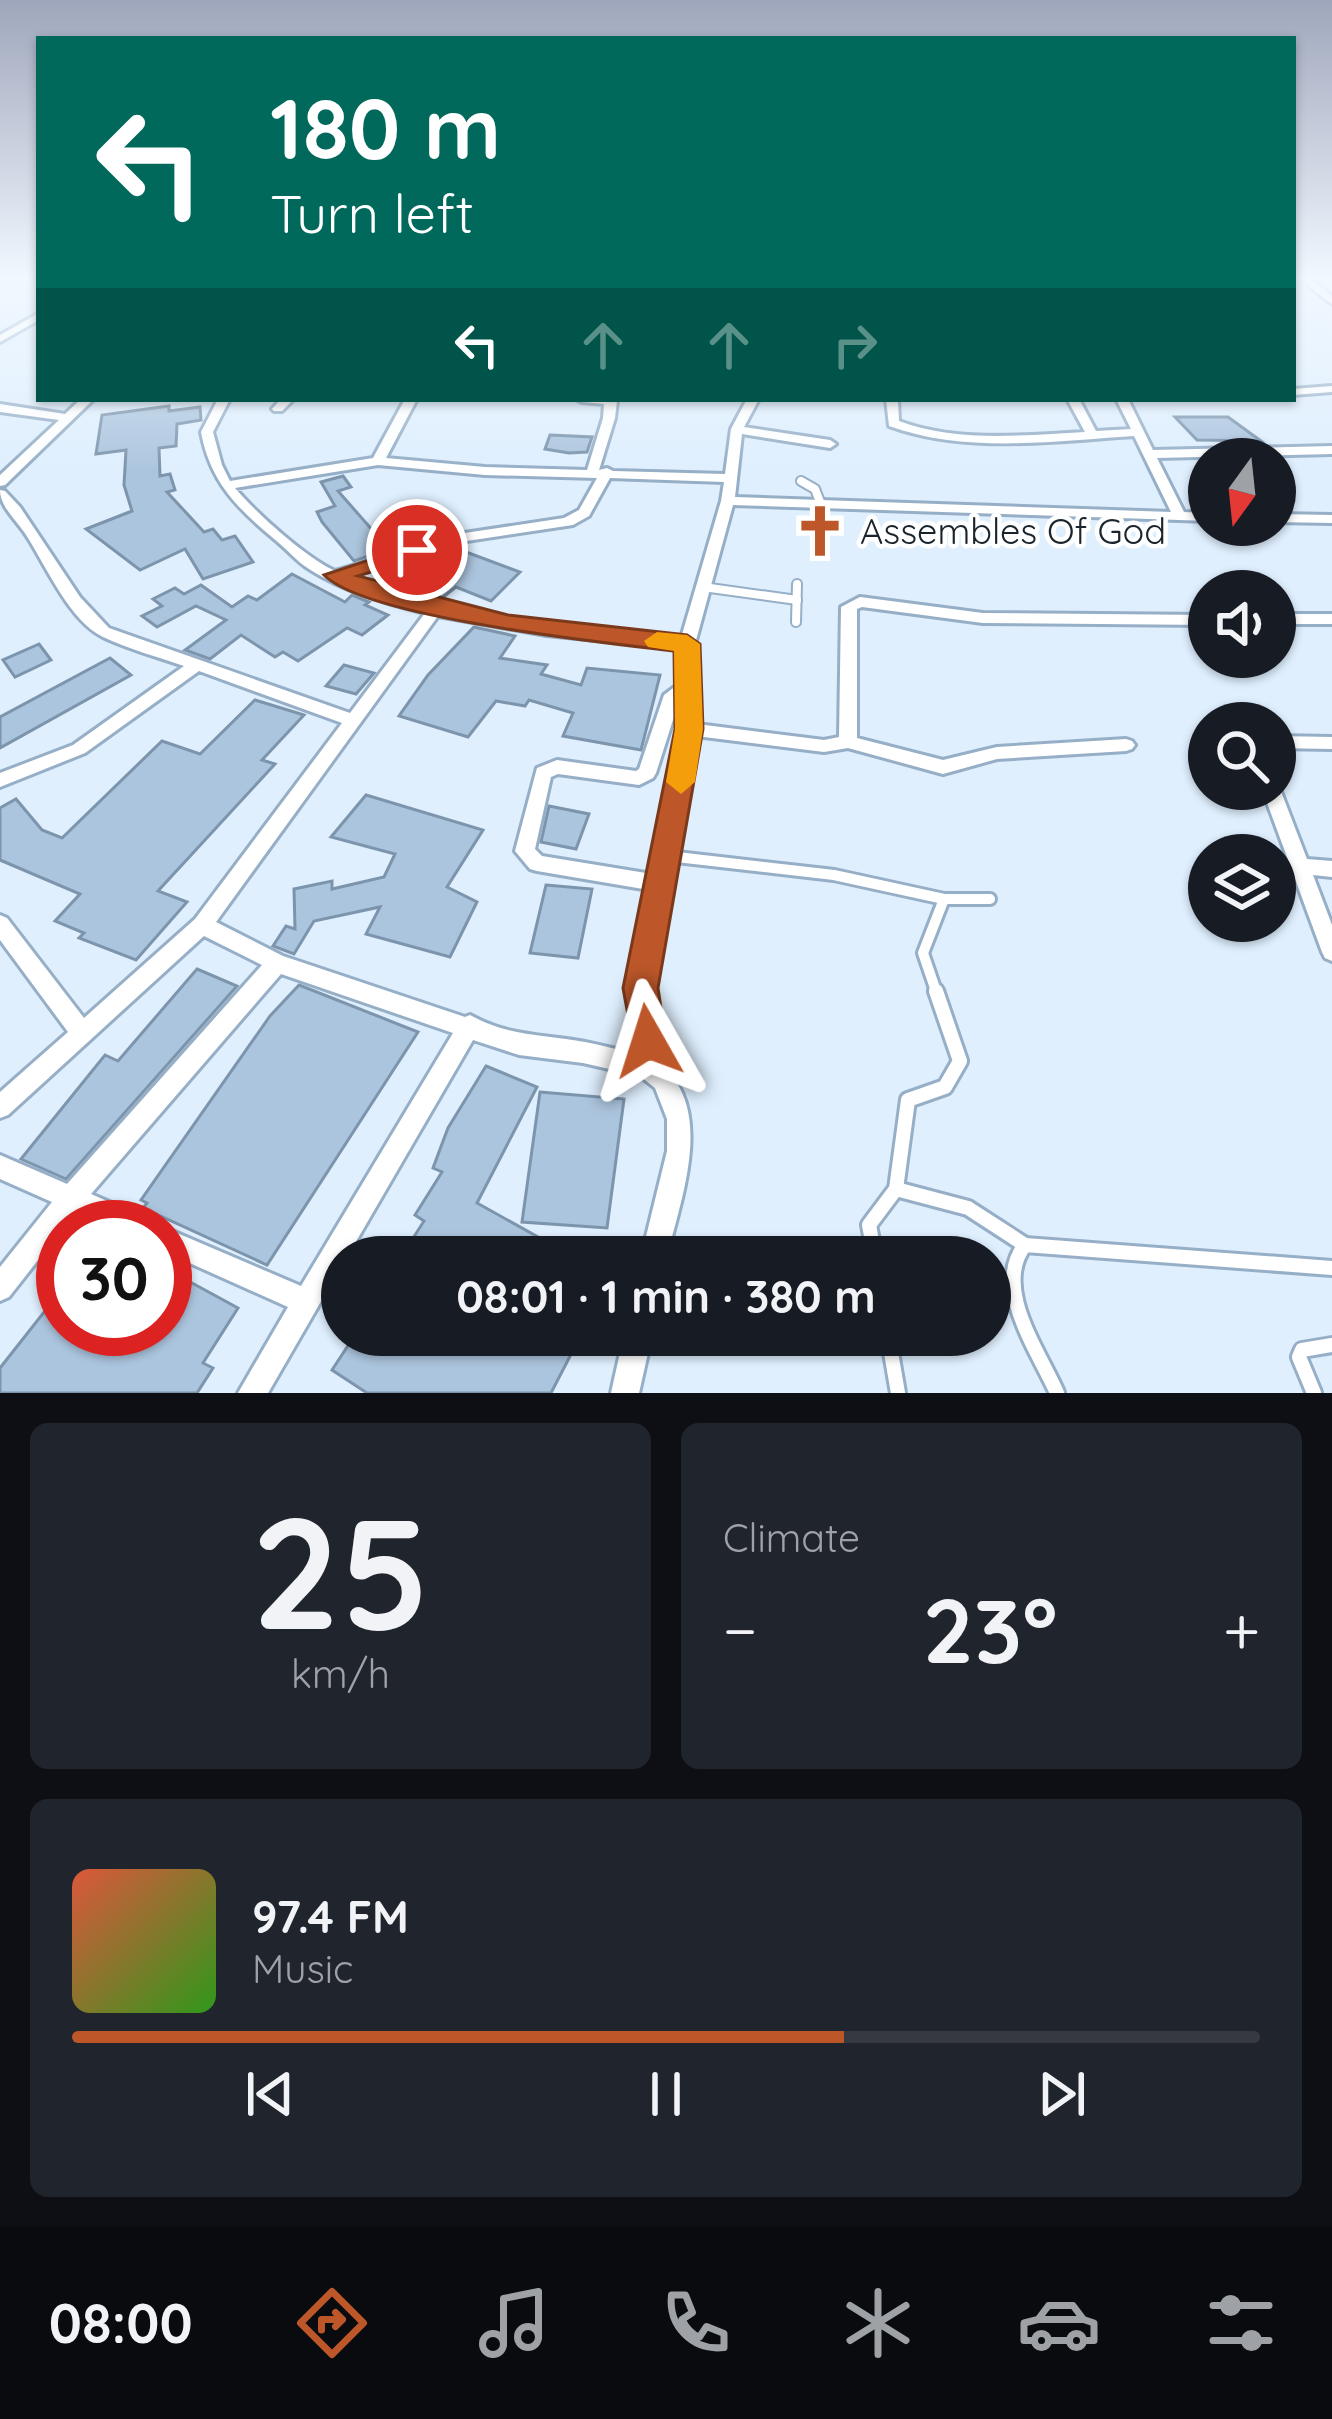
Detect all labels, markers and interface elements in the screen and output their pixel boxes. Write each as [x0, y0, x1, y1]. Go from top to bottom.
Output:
text: 180 m [270, 75, 501, 180]
icon: left [72, 84, 228, 240]
text: Turn left [270, 179, 474, 247]
icon: left [444, 312, 510, 378]
icon: ahead [570, 312, 636, 378]
icon: ahead [696, 312, 762, 378]
icon: right [822, 312, 888, 378]
north arrow [1188, 438, 1296, 546]
map controls [1188, 438, 1296, 942]
pin [366, 499, 468, 601]
church icon: Assembles Of God [791, 502, 849, 560]
place label: Assembles Of God [860, 508, 1166, 553]
icon: arrive [384, 517, 450, 583]
button: sound [1188, 570, 1296, 678]
button: search [1188, 702, 1296, 810]
button: layers [1188, 834, 1296, 942]
position arrow [585, 978, 711, 1104]
speed limit sign: 30 [36, 1200, 192, 1356]
text: 08:01 · 1 min · 380 m [456, 1268, 876, 1324]
text: 25 [251, 1473, 430, 1668]
text: Climate [723, 1513, 860, 1562]
text: 23° [923, 1573, 1058, 1686]
text: − [723, 1588, 757, 1671]
text: + [1223, 1588, 1260, 1671]
text: km/h [291, 1649, 390, 1698]
text: 97.4 FM [252, 1888, 409, 1944]
text: Music [252, 1944, 353, 1993]
icon: previous [237, 2061, 303, 2127]
icon: pause [633, 2061, 699, 2127]
icon: next [1029, 2061, 1095, 2127]
icon: directions [290, 2281, 374, 2365]
icon: music [472, 2281, 556, 2365]
icon: phone [654, 2281, 738, 2365]
icon: climate [836, 2281, 920, 2365]
icon: car [1017, 2281, 1101, 2365]
icon: filters [1199, 2281, 1283, 2365]
text: 08:00 [49, 2289, 193, 2357]

